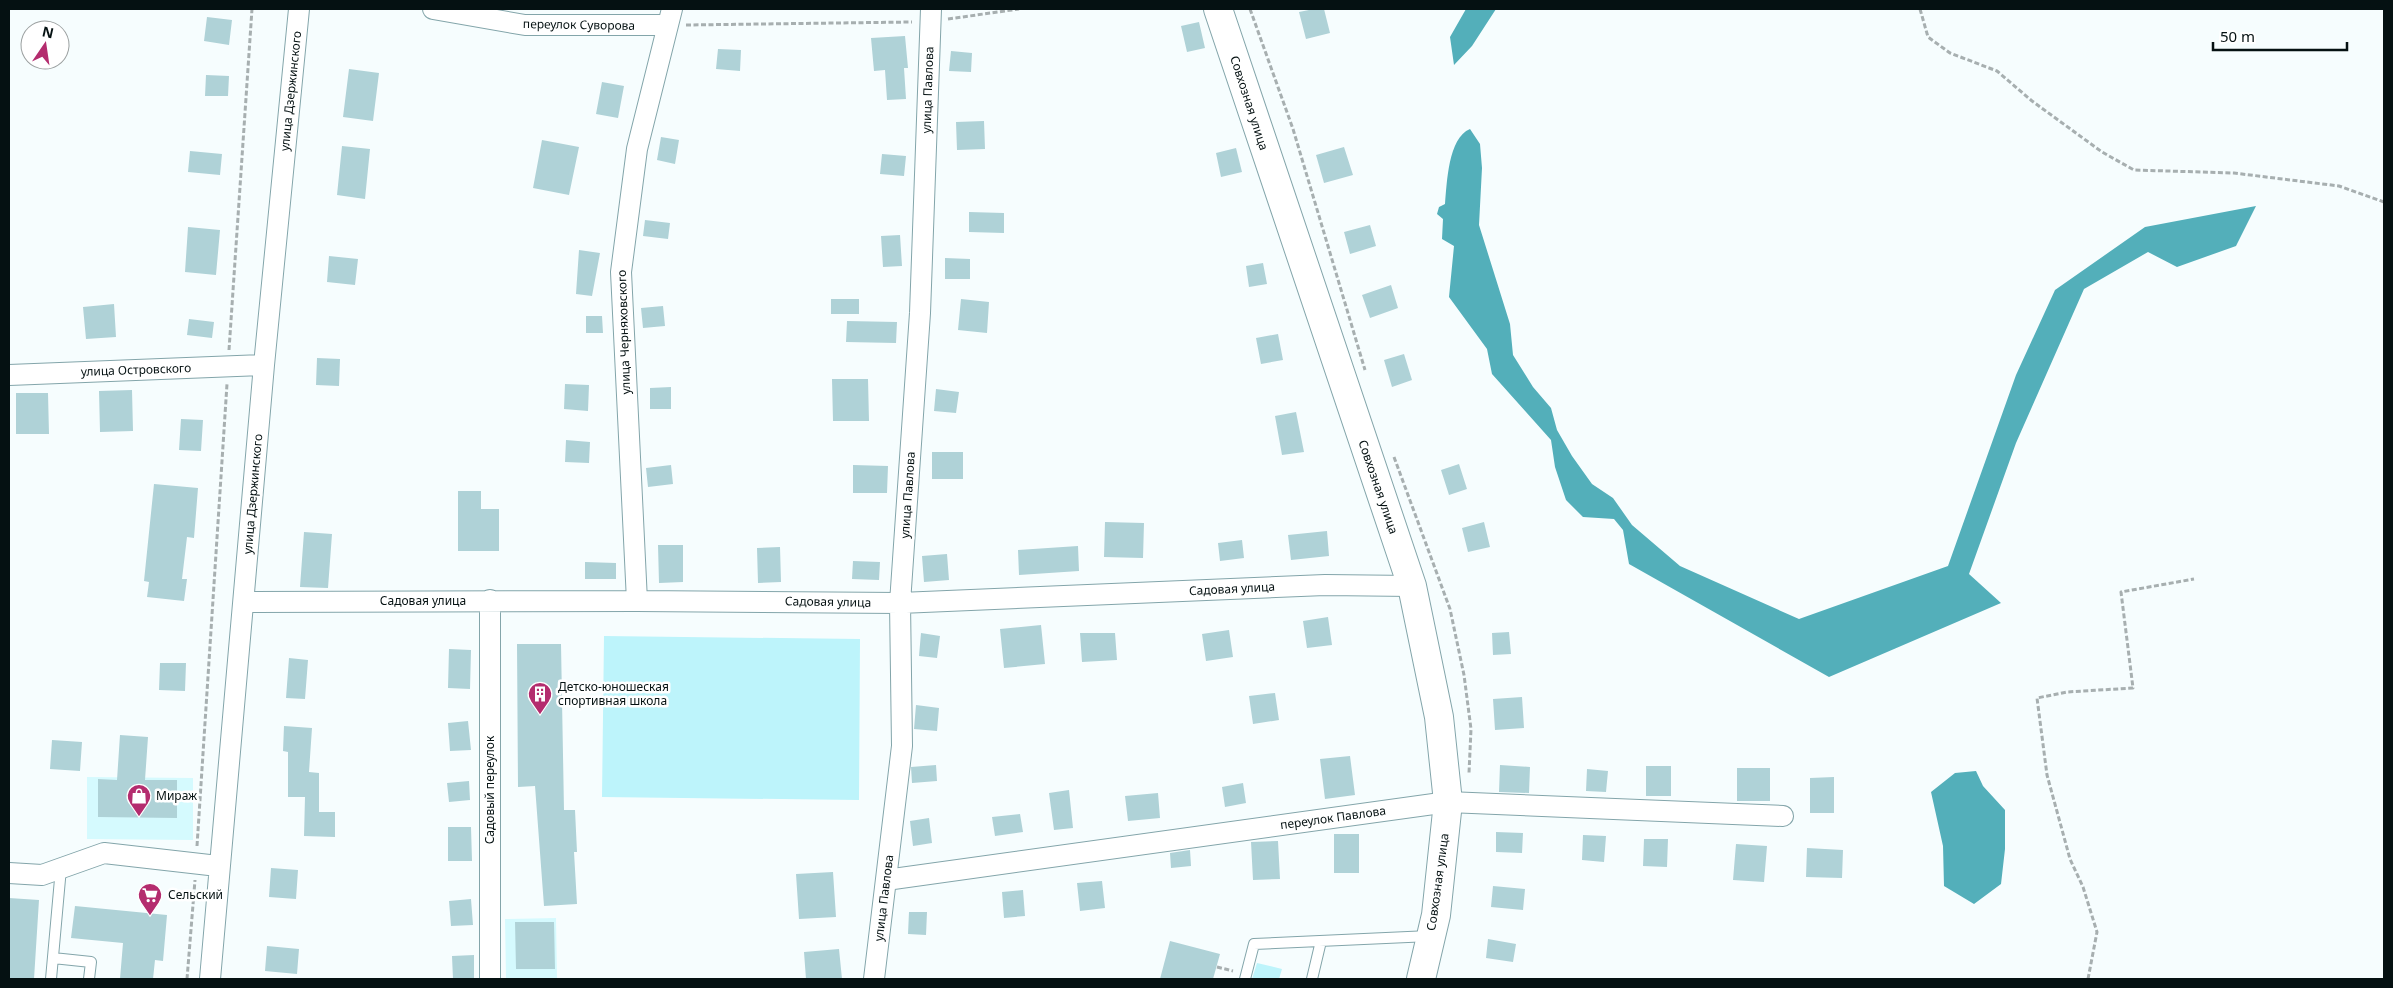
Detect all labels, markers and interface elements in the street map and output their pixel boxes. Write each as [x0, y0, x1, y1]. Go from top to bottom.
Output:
street label: переулок Суворова [523, 15, 635, 34]
north arrow [20, 20, 70, 70]
scale bar [2213, 20, 2347, 52]
text: N [40, 21, 56, 42]
text: 50 m [2220, 26, 2255, 46]
street label: улица Дзержинского [276, 30, 305, 152]
street label: улица Павлова [917, 46, 938, 134]
street label: Совхозная улица [1226, 53, 1273, 152]
street label: улица Черняховского [613, 269, 634, 395]
street label: улица Островского [81, 359, 191, 380]
street label: улица Дзержинского [239, 433, 266, 555]
street label: Совхозная улица [1354, 438, 1403, 536]
street label: улица Павлова [896, 451, 919, 539]
street label: Садовая улица [1188, 578, 1276, 599]
street label: Садовая улица [380, 592, 466, 609]
street label: Садовая улица [785, 592, 871, 611]
place label: Детско-юношеская спортивная школа [558, 678, 669, 709]
building icon: Детско-юношеская спортивная школа [527, 681, 553, 715]
street label: Садовый переулок [481, 735, 498, 844]
shop icon: Мираж [126, 783, 152, 817]
place label: Мираж [156, 787, 198, 804]
street label: переулок Павлова [1279, 802, 1387, 833]
street label: Совхозная улица [1422, 832, 1453, 932]
street label: улица Павлова [870, 854, 897, 942]
supermarket icon: Сельский [137, 882, 163, 916]
place label: Сельский [168, 886, 223, 903]

